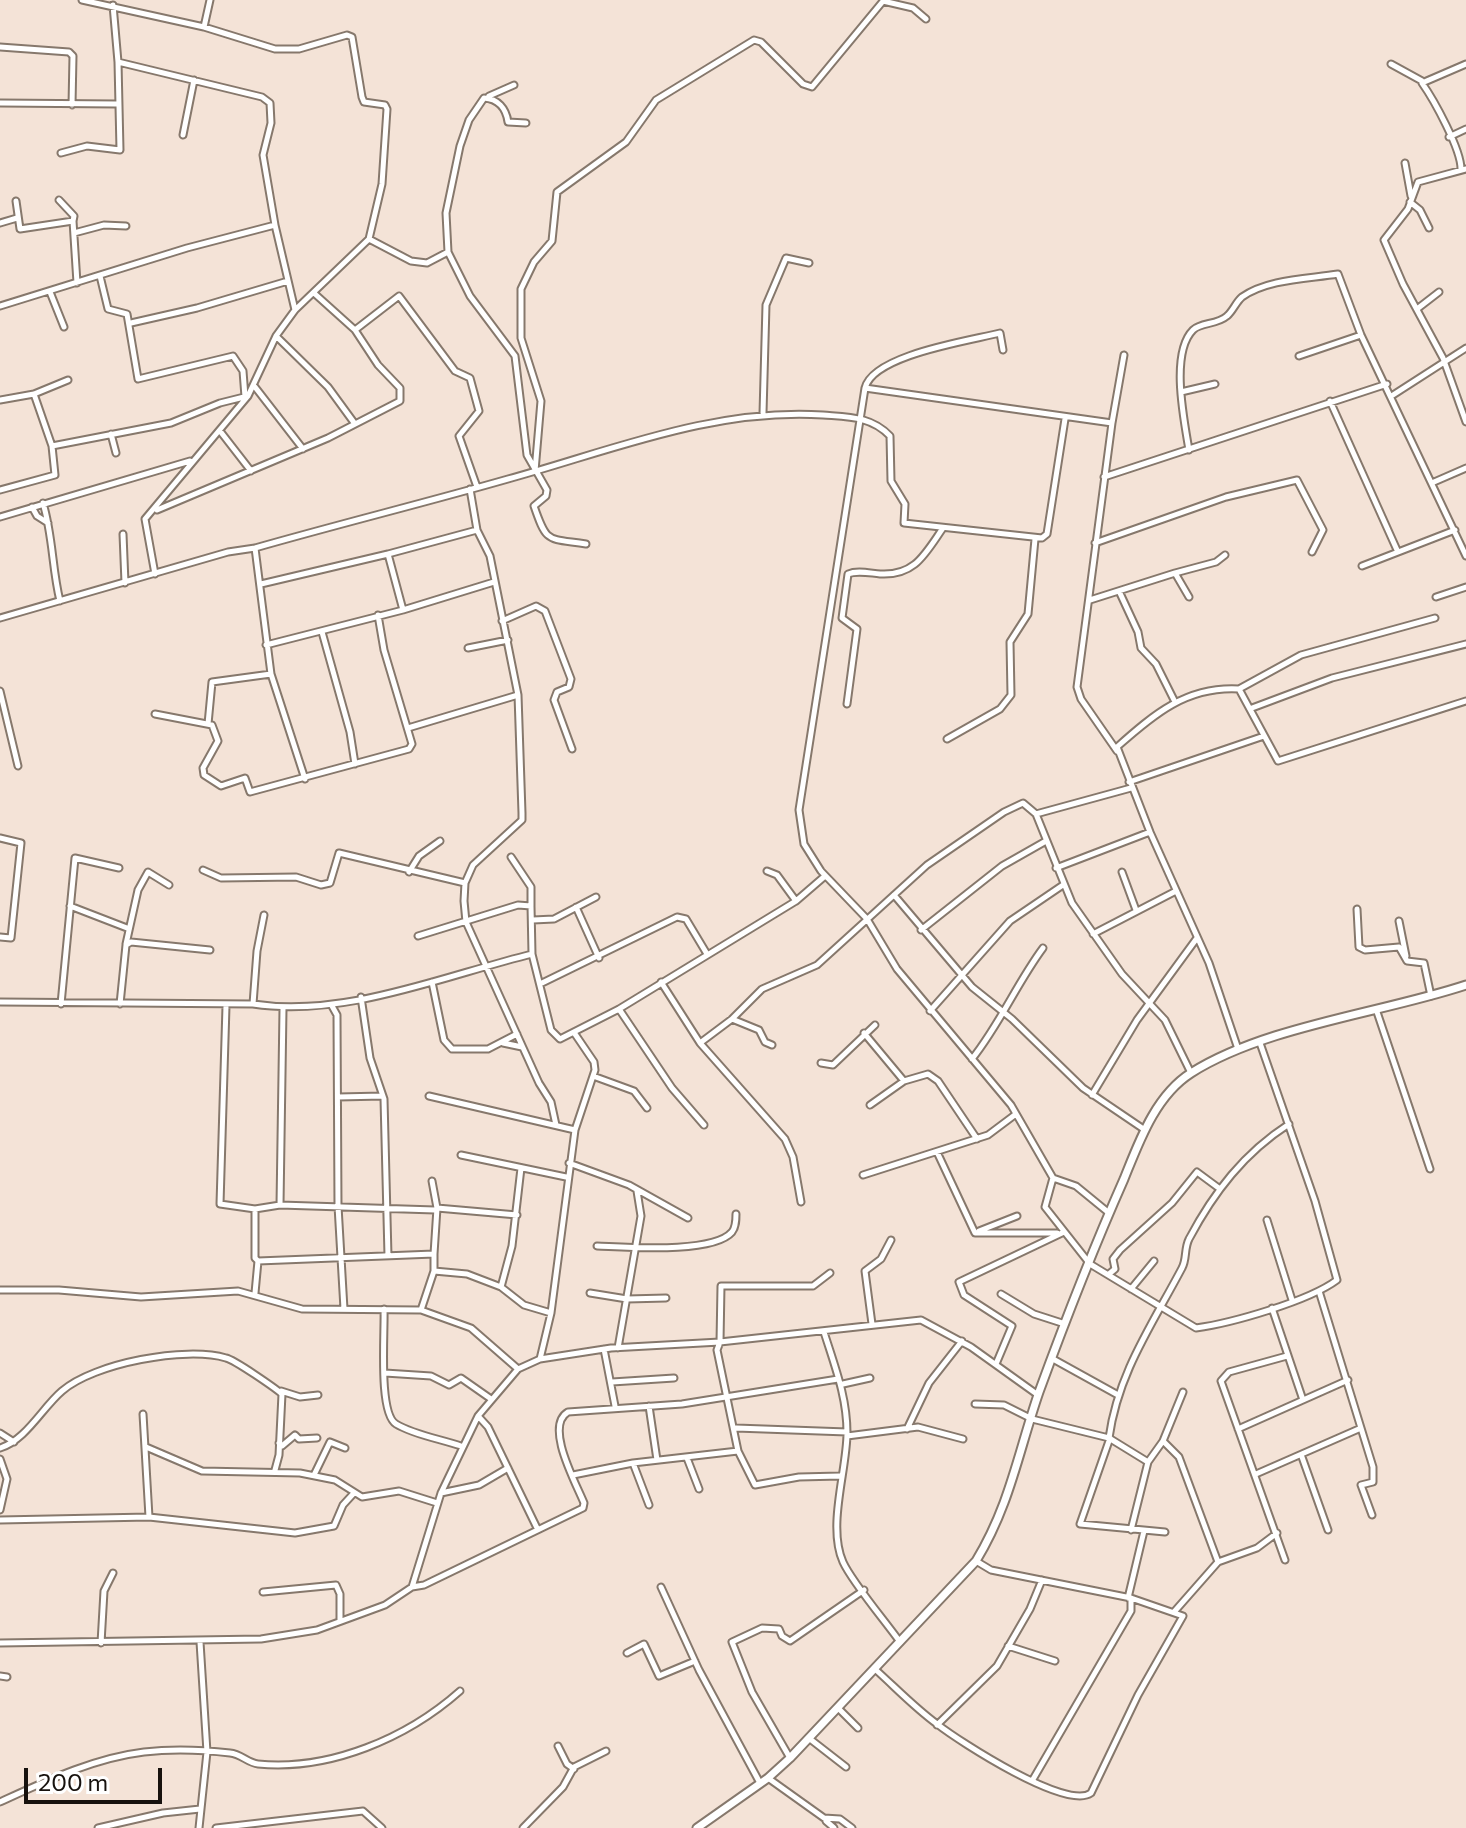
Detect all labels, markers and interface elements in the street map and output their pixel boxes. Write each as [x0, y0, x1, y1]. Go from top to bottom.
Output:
scale bar [28, 1752, 166, 1802]
text: 200 m [38, 1767, 108, 1796]

